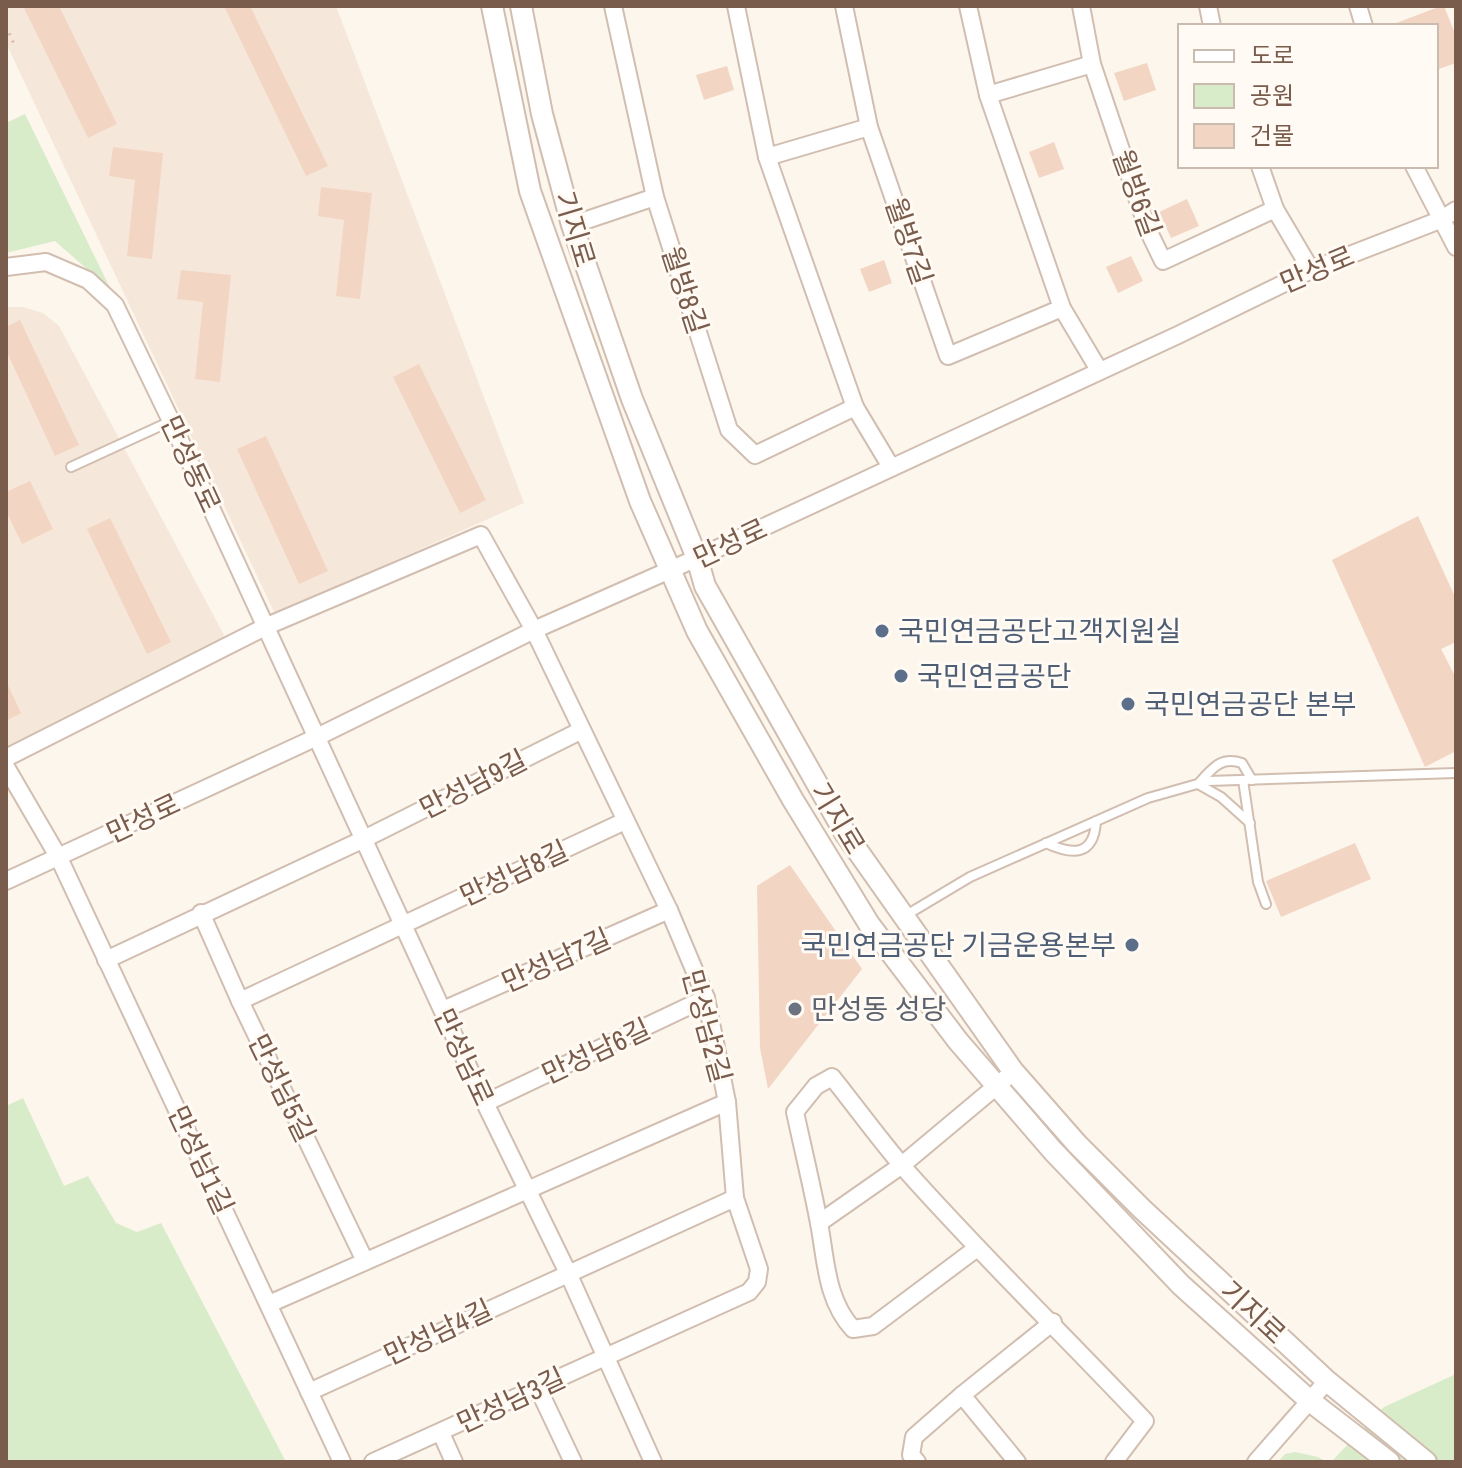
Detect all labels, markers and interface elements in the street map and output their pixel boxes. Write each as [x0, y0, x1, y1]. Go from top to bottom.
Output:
legend [1178, 24, 1438, 168]
text: 도로 [1250, 39, 1294, 71]
text: 공원 [1250, 79, 1294, 111]
text: 건물 [1250, 119, 1294, 151]
street label: 월방6길 [1104, 144, 1170, 242]
street label: 기지로 [546, 186, 604, 272]
street label: 월방7길 [876, 192, 942, 290]
street label: 만성로 [1274, 236, 1360, 302]
street label: 월방8길 [653, 241, 717, 339]
street label: 만성동로 [152, 409, 230, 519]
street label: 만성로 [687, 509, 773, 577]
place label: 국민연금공단고객지원실 [898, 612, 1181, 650]
marker: 국민연금공단고객지원실 [873, 622, 891, 640]
place label: 국민연금공단 [917, 657, 1072, 695]
marker: 국민연금공단 [892, 667, 910, 685]
place label: 국민연금공단 본부 [1144, 685, 1356, 723]
marker: 국민연금공단 본부 [1119, 695, 1137, 713]
street label: 만성남9길 [413, 741, 533, 827]
street label: 기지로 [802, 775, 874, 861]
street label: 만성로 [100, 784, 186, 852]
street label: 만성남8길 [453, 831, 575, 915]
street label: 만성남7길 [495, 919, 617, 1001]
place label: 국민연금공단 기금운용본부 [800, 926, 1116, 964]
marker: 국민연금공단 기금운용본부 [1123, 936, 1141, 954]
street label: 만성남2길 [674, 965, 740, 1087]
place label: 만성동 성당 [811, 990, 946, 1028]
marker: 만성동 성당 [786, 1000, 804, 1018]
street label: 만성남로 [425, 1002, 503, 1112]
street label: 만성남6길 [535, 1009, 657, 1093]
street label: 만성남5길 [240, 1028, 324, 1148]
street label: 만성남1길 [159, 1099, 243, 1221]
street label: 기지로 [1212, 1272, 1294, 1352]
street label: 만성남4길 [377, 1290, 499, 1374]
street label: 만성남3길 [450, 1358, 572, 1442]

